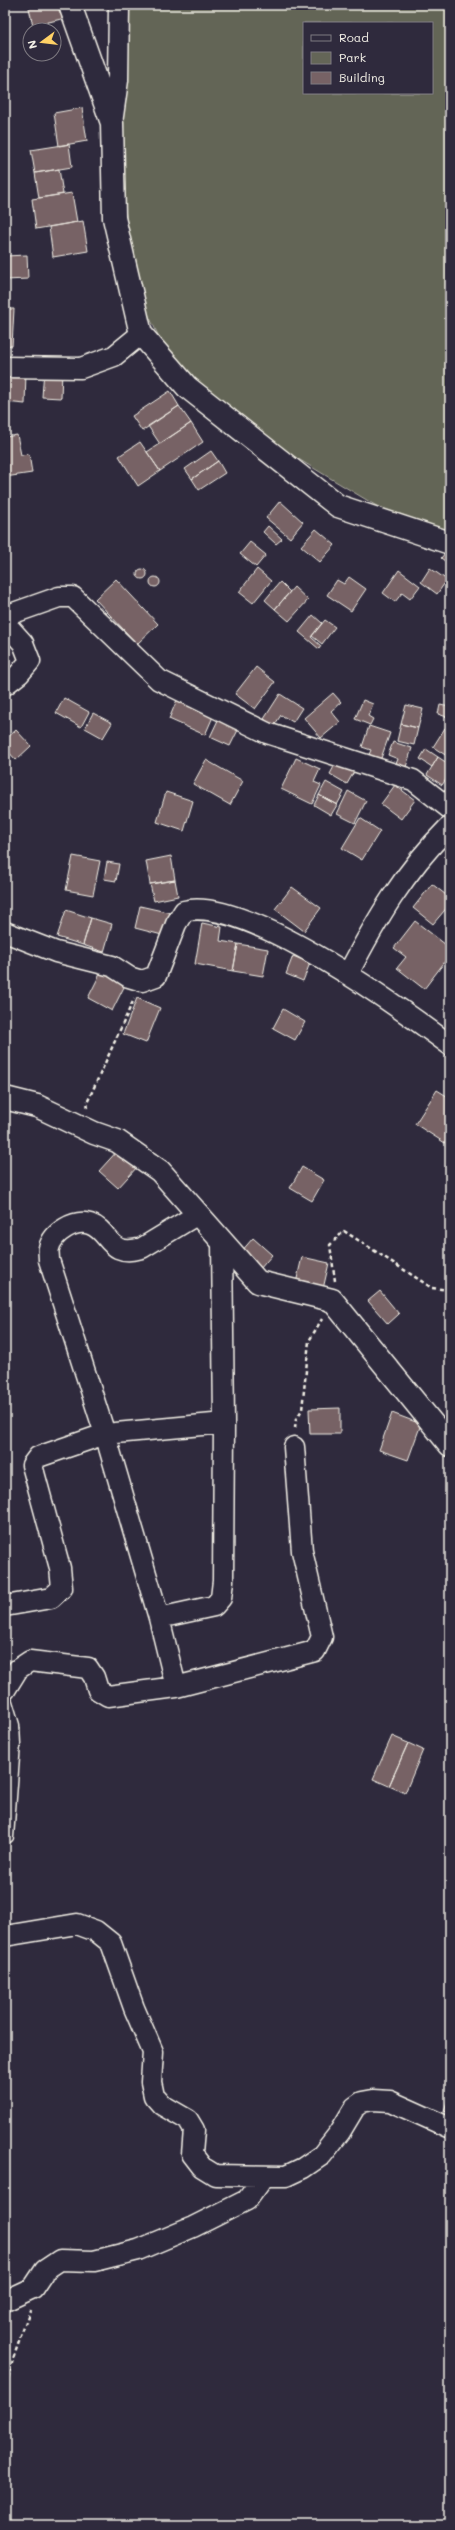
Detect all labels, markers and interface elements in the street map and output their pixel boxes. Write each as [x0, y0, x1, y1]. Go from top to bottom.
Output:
north arrow [22, 22, 62, 62]
legend [303, 22, 433, 94]
text: Road [339, 29, 369, 45]
text: N [24, 39, 40, 51]
text: Park [339, 49, 366, 65]
text: Building [339, 69, 385, 85]

